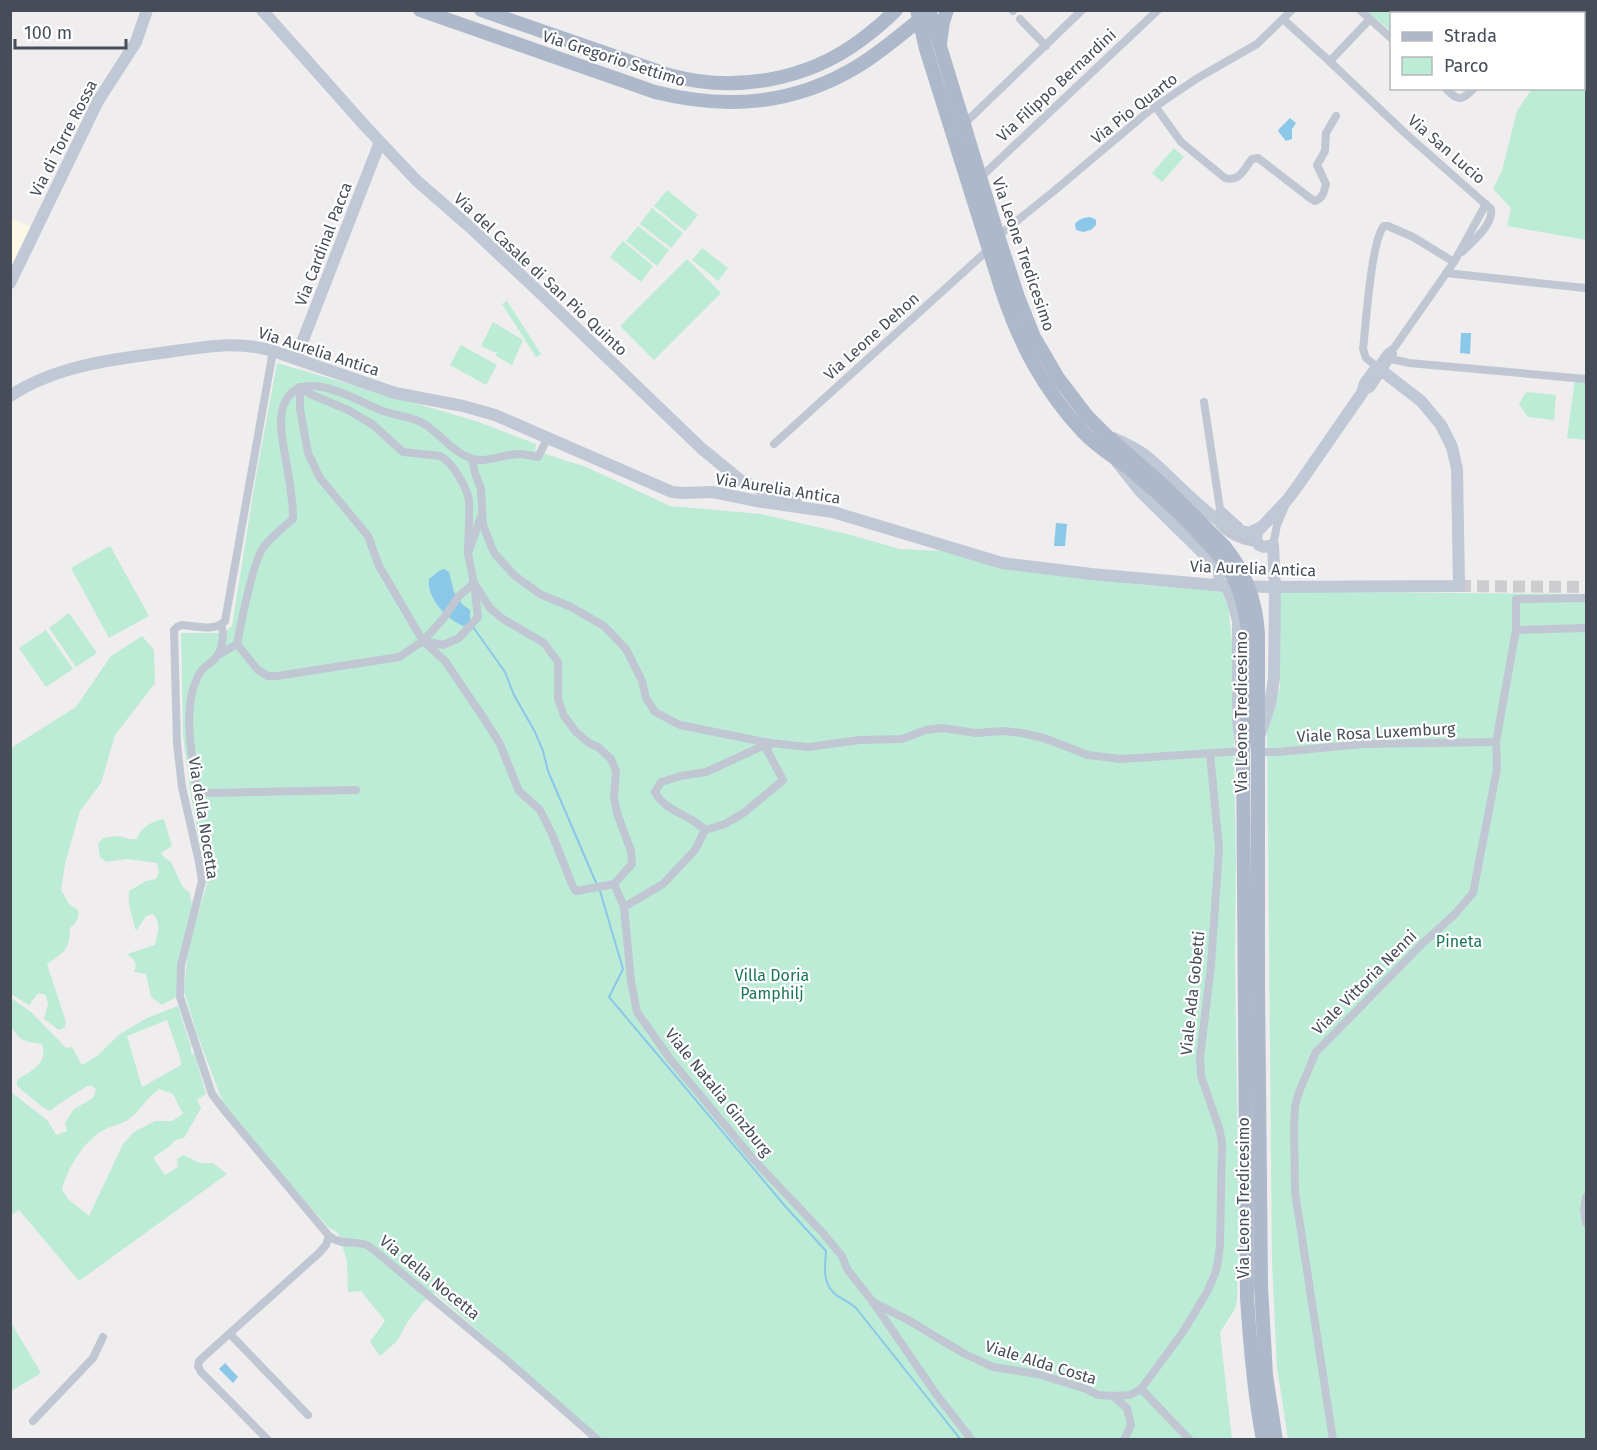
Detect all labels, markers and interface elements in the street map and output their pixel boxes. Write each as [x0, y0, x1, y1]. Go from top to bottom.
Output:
scale bar [15, 12, 126, 50]
legend [1390, 12, 1585, 90]
text: 100 m [24, 22, 72, 44]
street label: Via Filippo Bernardini [993, 25, 1120, 146]
text: Strada [1444, 25, 1497, 47]
street label: Via Gregorio Settimo [540, 26, 688, 91]
text: Parco [1444, 55, 1488, 77]
street label: Via Pio Quarto [1088, 69, 1181, 148]
street label: Via di Torre Rossa [26, 77, 101, 200]
street label: Via San Lucio [1404, 111, 1489, 188]
street label: Via Leone Tredicesimo [988, 175, 1059, 334]
street label: Via Cardinal Pacca [291, 180, 356, 309]
street label: Via del Casale di San Pio Quinto [450, 189, 631, 360]
street label: Via Leone Dehon [820, 289, 923, 384]
street label: Via Aurelia Antica [256, 323, 382, 380]
street label: Via Aurelia Antica [714, 469, 842, 508]
street label: Via Aurelia Antica [1189, 557, 1316, 580]
street label: Via Leone Tredicesimo [1232, 631, 1251, 793]
street label: Viale Rosa Luxemburg [1296, 719, 1456, 746]
street label: Via della Nocetta [184, 756, 223, 880]
street label: Viale Vittoria Nenni [1308, 926, 1421, 1039]
street label: Viale Ada Gobetti [1177, 930, 1208, 1056]
park label: Pineta [1436, 932, 1482, 951]
park label: Villa Doria Pamphilj [735, 966, 809, 1003]
street label: Viale Natalia Ginzburg [661, 1024, 777, 1161]
street label: Via Leone Tredicesimo [1234, 1117, 1253, 1279]
street label: Via della Nocetta [376, 1231, 484, 1324]
street label: Viale Alda Costa [983, 1336, 1099, 1388]

